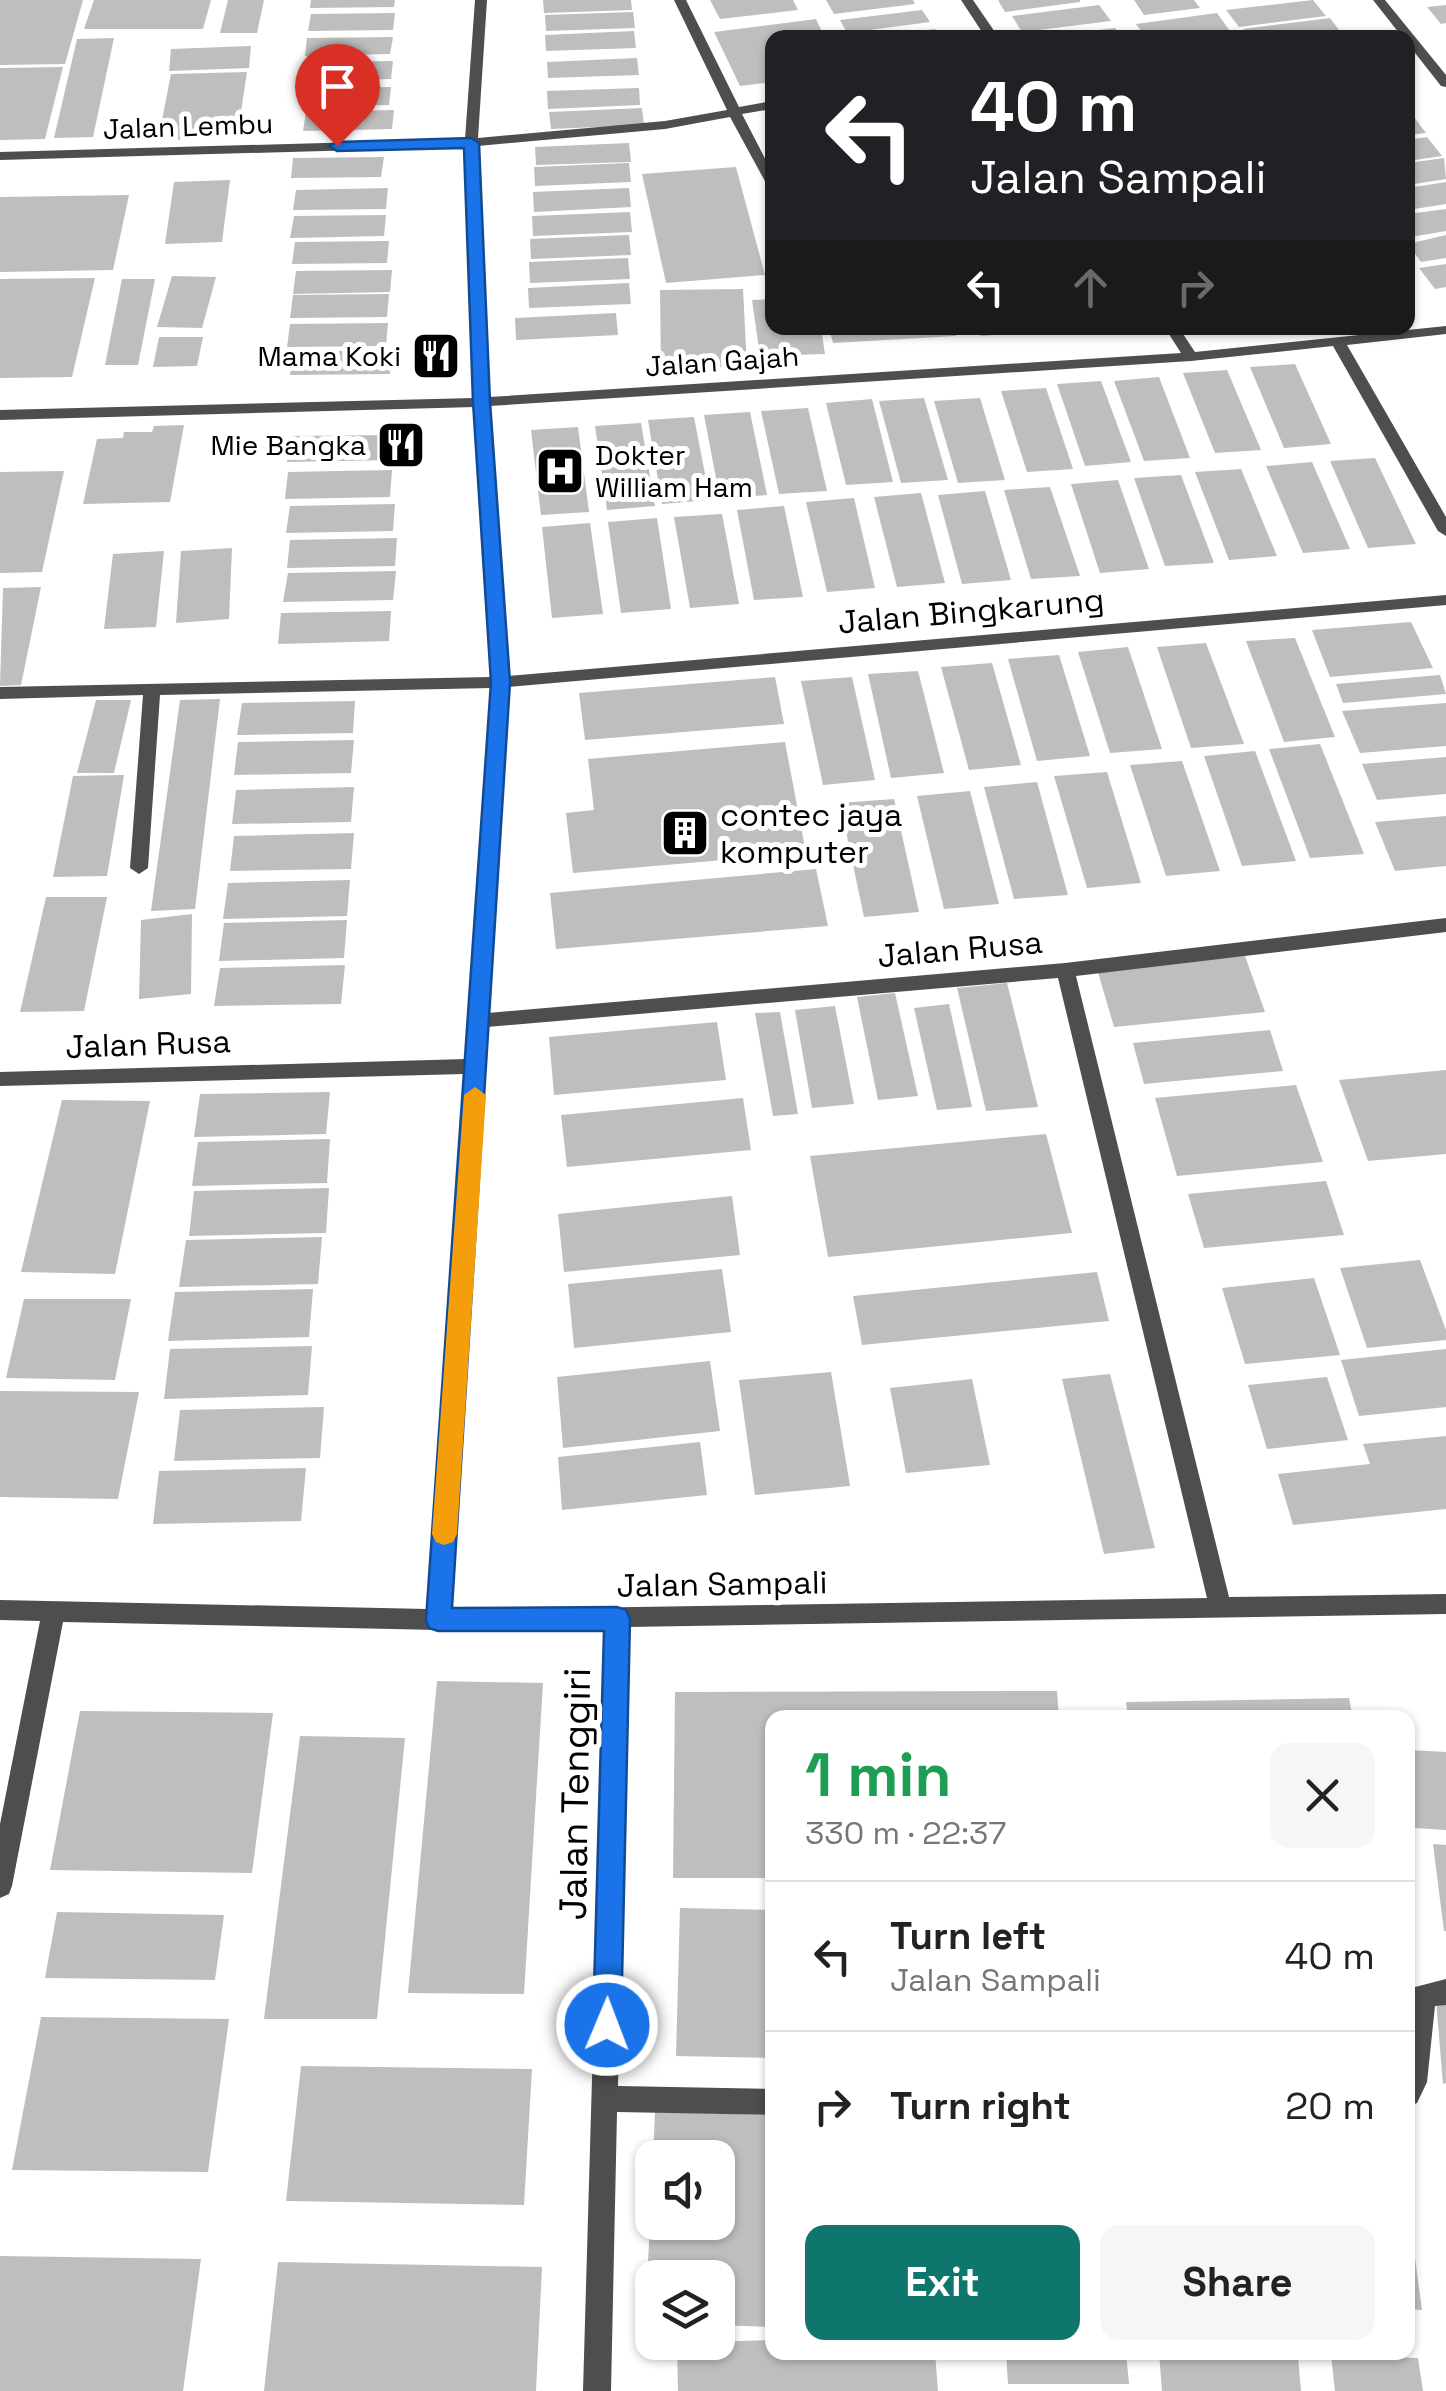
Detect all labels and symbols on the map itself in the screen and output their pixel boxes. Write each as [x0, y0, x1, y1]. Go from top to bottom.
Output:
pin [295, 44, 380, 147]
street label: Jalan Lembu [102, 105, 274, 147]
restaurant icon: Mama Koki [410, 330, 462, 382]
place label: Mama Koki [258, 338, 401, 374]
street label: Jalan Gajah [644, 338, 800, 384]
restaurant icon: Mie Bangka [375, 419, 427, 471]
place label: Mie Bangka [211, 427, 366, 463]
place label: Dokter William Ham [595, 437, 753, 505]
hospital icon: Dokter William Ham [534, 445, 586, 497]
street label: Jalan Bingkarung [836, 579, 1106, 643]
place label: contec jaya komputer [720, 795, 902, 872]
building icon: contec jaya komputer [659, 807, 711, 859]
street label: Jalan Rusa [876, 922, 1044, 976]
street label: Jalan Rusa [65, 1021, 231, 1067]
street label: Jalan Sampali [616, 1562, 828, 1606]
street label: Jalan Tenggiri [549, 1667, 601, 1921]
position arrow [555, 1973, 659, 2077]

